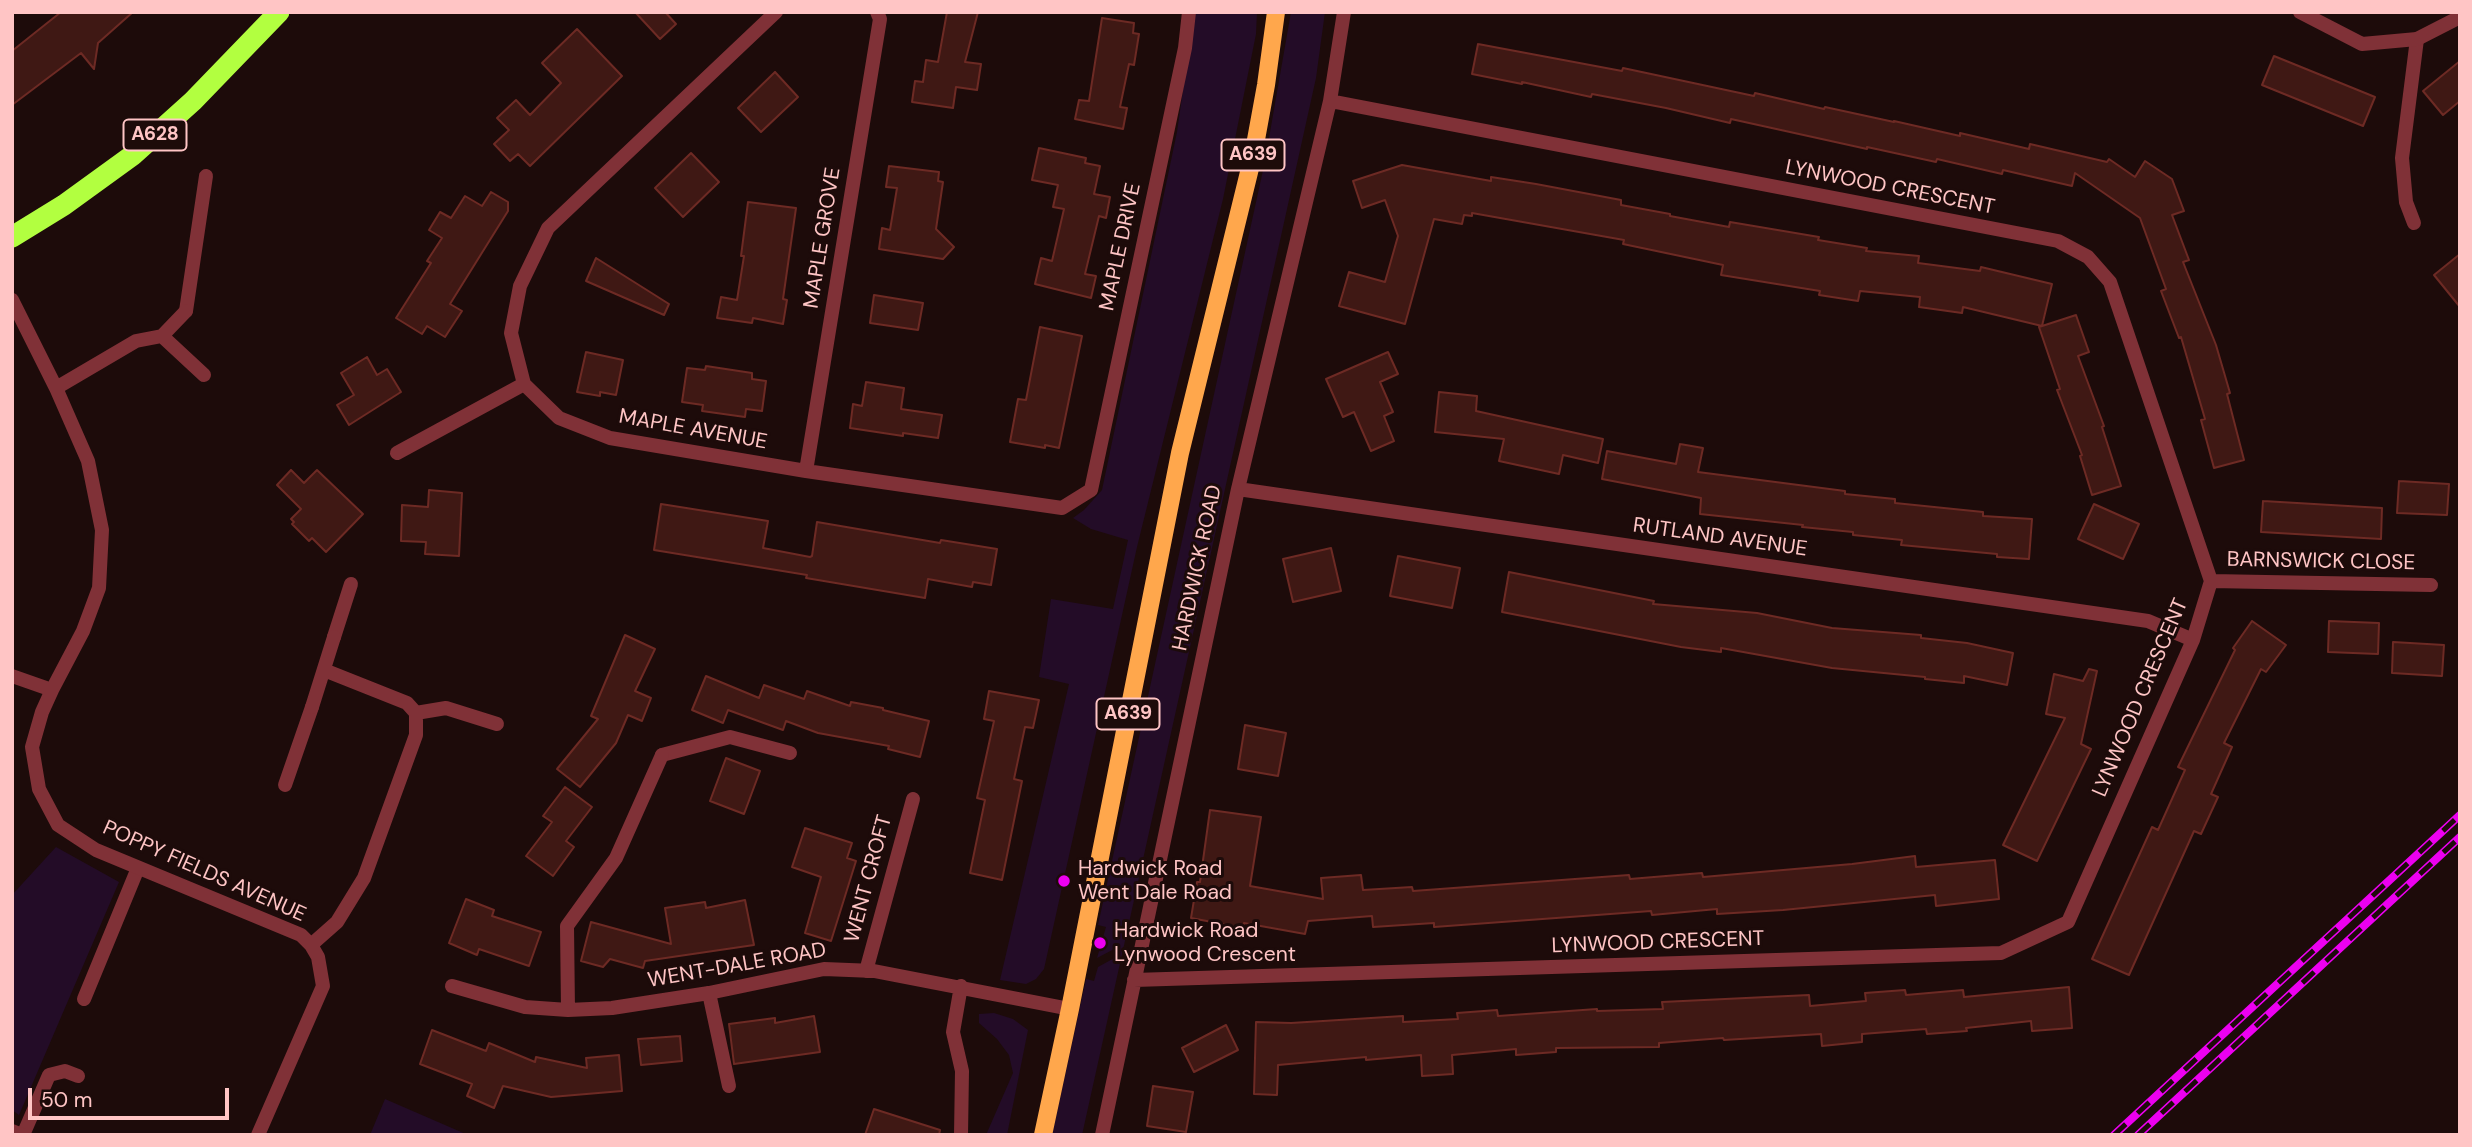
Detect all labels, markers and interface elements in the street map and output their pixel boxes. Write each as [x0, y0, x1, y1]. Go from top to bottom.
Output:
road number: A628 [124, 119, 186, 150]
road number: A639 [1222, 140, 1284, 170]
street label: LYNWOOD CRESCENT [1783, 155, 1997, 221]
street label: MAPLE GROVE [799, 166, 847, 310]
street label: MAPLE DRIVE [1095, 181, 1147, 313]
street label: MAPLE AVENUE [617, 405, 769, 455]
street label: HARDWICK ROAD [1168, 483, 1228, 653]
street label: RUTLAND AVENUE [1631, 513, 1809, 563]
street label: BARNSWICK CLOSE [2227, 548, 2415, 576]
street label: LYNWOOD CRESCENT [2088, 595, 2194, 801]
road number: A639 [1096, 698, 1160, 730]
street label: WENT CROFT [840, 813, 898, 945]
street label: POPPY FIELDS AVENUE [99, 816, 309, 928]
place label: Hardwick Road Went Dale Road [1078, 856, 1232, 906]
marker: Hardwick Road Went Dale Road [1056, 873, 1072, 889]
place label: Hardwick Road Lynwood Crescent [1114, 918, 1296, 968]
street label: LYNWOOD CRESCENT [1551, 927, 1765, 959]
marker: Hardwick Road Lynwood Crescent [1092, 935, 1108, 951]
street label: WENT-DALE ROAD [646, 938, 828, 994]
scale bar [32, 1074, 233, 1118]
text: 50 m [41, 1086, 92, 1114]

